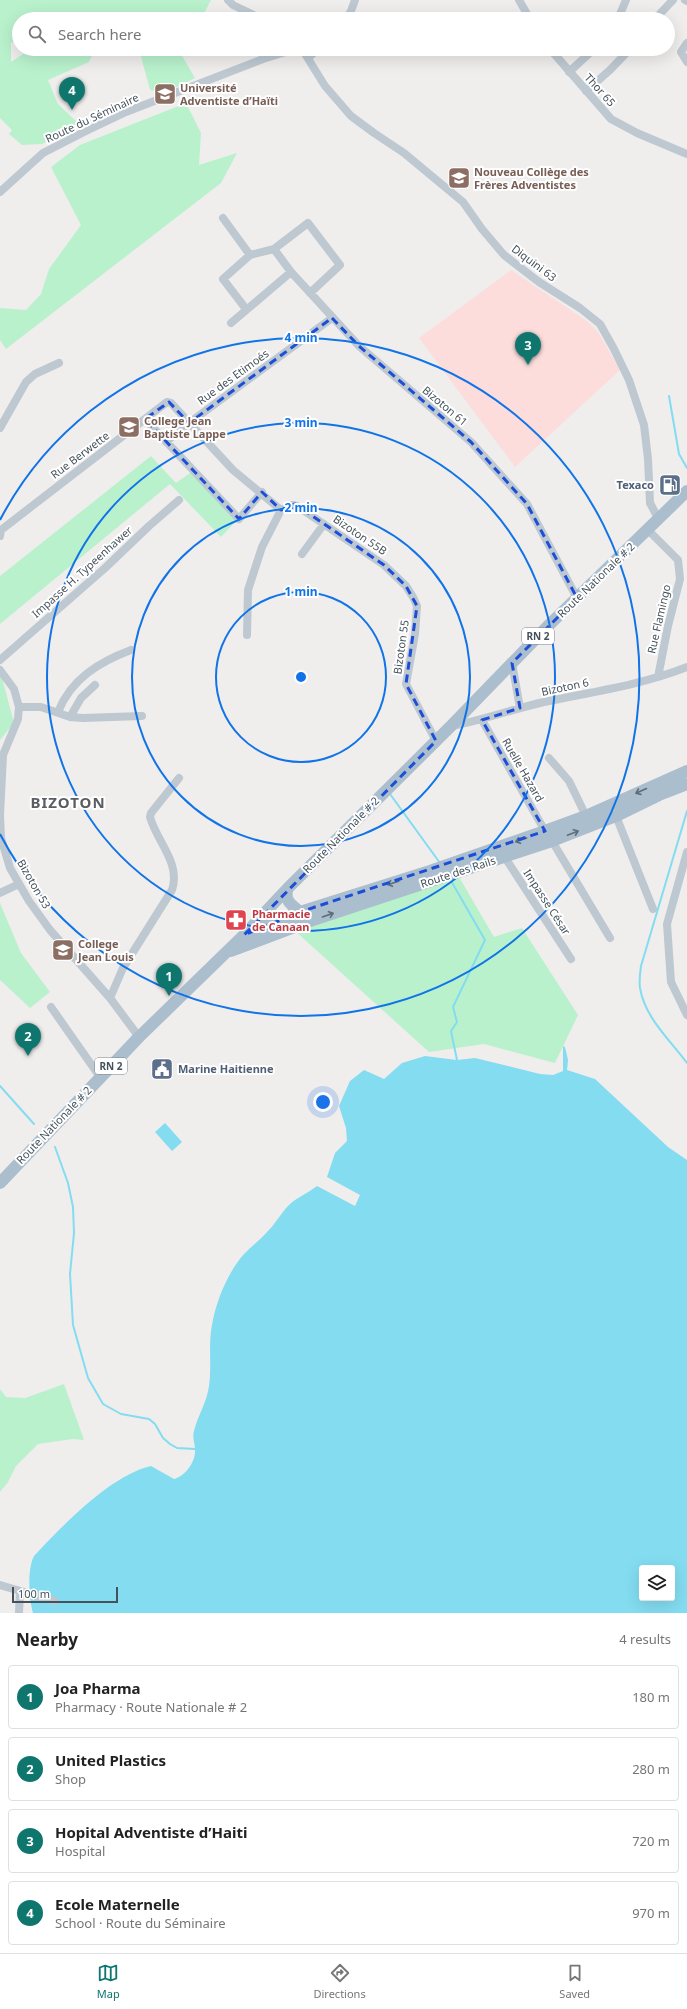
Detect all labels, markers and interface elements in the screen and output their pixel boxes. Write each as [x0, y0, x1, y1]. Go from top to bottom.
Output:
search box [12, 12, 675, 56]
icon: search [26, 23, 48, 45]
text: Search here [58, 24, 141, 44]
street label: Thor 65 [582, 70, 619, 109]
pin: 4 [59, 77, 85, 110]
place label: Université Adventiste d’Haïti [180, 80, 278, 108]
school or university icon: Université Adventiste d’Haïti [152, 81, 178, 107]
street label: Route du Séminaire [43, 89, 141, 146]
place label: Nouveau Collège des Frères Adventistes [474, 164, 589, 192]
school or university icon: Nouveau Collège des Frères Adventistes [446, 165, 472, 191]
street label: Diquini 63 [509, 241, 560, 284]
text: 4 min [284, 329, 318, 346]
pin: 3 [515, 332, 541, 365]
street label: Rue des Etimoés [194, 346, 272, 408]
street label: Bizoton 61 [420, 382, 471, 429]
place label: College Jean Baptiste Lappe [144, 413, 226, 441]
school or university icon: College Jean Baptiste Lappe [116, 414, 142, 440]
text: 3 min [284, 414, 318, 431]
street label: Rue Berwette [47, 428, 112, 482]
fuel station icon: Texaco [657, 472, 683, 498]
place label: Texaco [617, 477, 654, 492]
text: 2 min [284, 499, 318, 516]
street label: Bizoton 55B [330, 511, 390, 558]
street label: Impasse H. Typeenhawer [28, 522, 135, 621]
street label: Route Nationale # 2 [554, 539, 638, 621]
street label: Rue Flamingo [643, 582, 674, 655]
text: 1 min [284, 583, 318, 600]
street label: Bizoton 55 [389, 619, 412, 675]
road number: RN 2 [522, 628, 554, 644]
centre of rings [294, 670, 308, 684]
street label: Bizoton 6 [540, 674, 590, 699]
street label: Ruelle Hazard [499, 735, 548, 804]
one-way arrow [636, 788, 648, 795]
district label: BIZOTON [30, 792, 106, 812]
street label: Route Nationale # 2 [299, 793, 382, 876]
one-way arrow [566, 828, 578, 836]
one-way arrow [515, 836, 527, 844]
street label: Route des Rails [418, 852, 497, 891]
street label: Bizoton 53 [14, 856, 55, 911]
street label: Impasse César [521, 866, 575, 938]
one-way arrow [387, 880, 400, 887]
place label: Pharmacie de Canaan [252, 906, 311, 934]
pharmacy icon: Pharmacie de Canaan [223, 907, 249, 933]
one-way arrow [321, 911, 334, 918]
place label: College Jean Louis [77, 936, 134, 964]
school or university icon: College Jean Louis [50, 937, 76, 963]
pin: 1 [156, 963, 182, 996]
pin: 2 [15, 1023, 41, 1056]
public building icon: Marine Haitienne [149, 1056, 175, 1082]
road number: RN 2 [95, 1058, 127, 1074]
place label: Marine Haitienne [178, 1061, 274, 1076]
street label: Route Nationale # 2 [13, 1083, 95, 1167]
your location [313, 1092, 333, 1112]
map controls [639, 1565, 675, 1601]
button: layers [639, 1565, 675, 1601]
scale bar [12, 1585, 118, 1604]
text: 100 m [18, 1586, 50, 1601]
text: Nearby [16, 1628, 78, 1651]
text: 4 results [619, 1630, 671, 1648]
text: Joa Pharma [55, 1678, 141, 1698]
text: 1 [26, 1688, 34, 1706]
text: 180 m [632, 1688, 670, 1706]
text: Pharmacy · Route Nationale # 2 [55, 1698, 247, 1716]
text: United Plastics [55, 1750, 166, 1770]
text: 2 [26, 1760, 34, 1778]
text: 280 m [632, 1760, 670, 1778]
text: Shop [55, 1770, 86, 1788]
text: Hopital Adventiste d’Haiti [55, 1822, 247, 1842]
text: 3 [26, 1832, 34, 1850]
text: 720 m [632, 1832, 670, 1850]
text: Hospital [55, 1842, 105, 1860]
text: Ecole Maternelle [55, 1894, 180, 1914]
text: 4 [26, 1904, 34, 1922]
text: 970 m [632, 1904, 670, 1922]
text: School · Route du Séminaire [55, 1914, 226, 1932]
tab: Map [97, 1962, 120, 2001]
tab: Directions [313, 1962, 366, 2001]
tab: Saved [559, 1962, 590, 2001]

